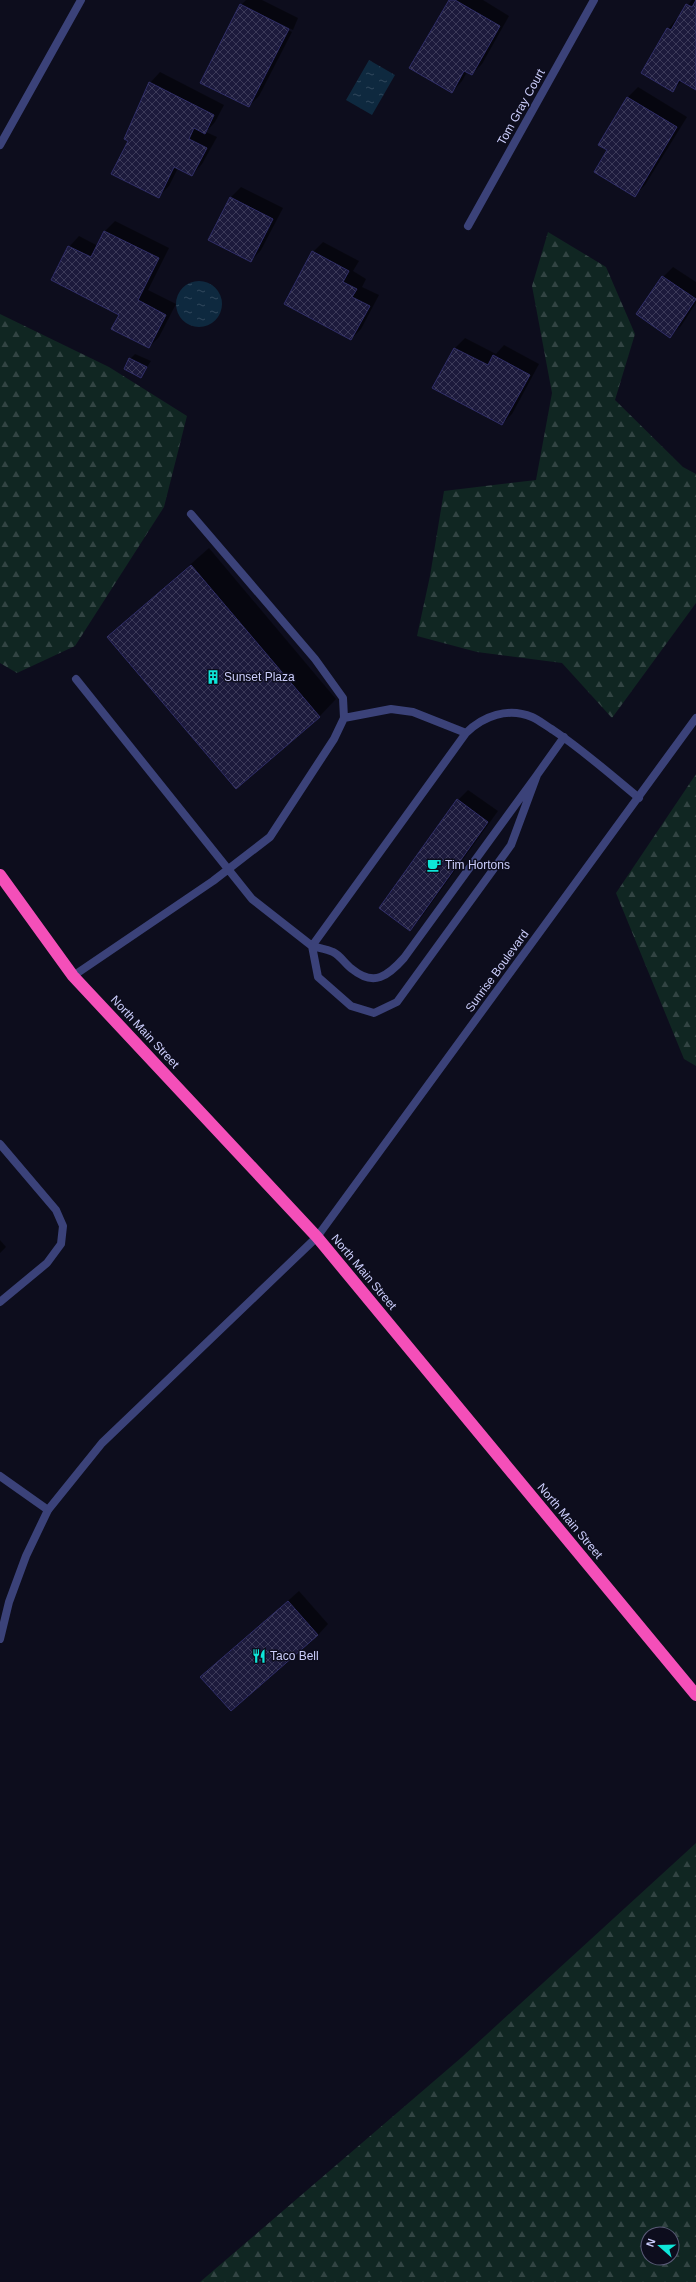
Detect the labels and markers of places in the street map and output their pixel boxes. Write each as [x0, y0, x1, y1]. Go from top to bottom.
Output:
building icon: Sunset Plaza [205, 669, 221, 685]
place label: Sunset Plaza [224, 670, 295, 684]
cafe icon: Tim Hortons [426, 857, 442, 873]
place label: Tim Hortons [445, 858, 510, 872]
restaurant icon: Taco Bell [251, 1648, 267, 1664]
place label: Taco Bell [270, 1649, 319, 1663]

